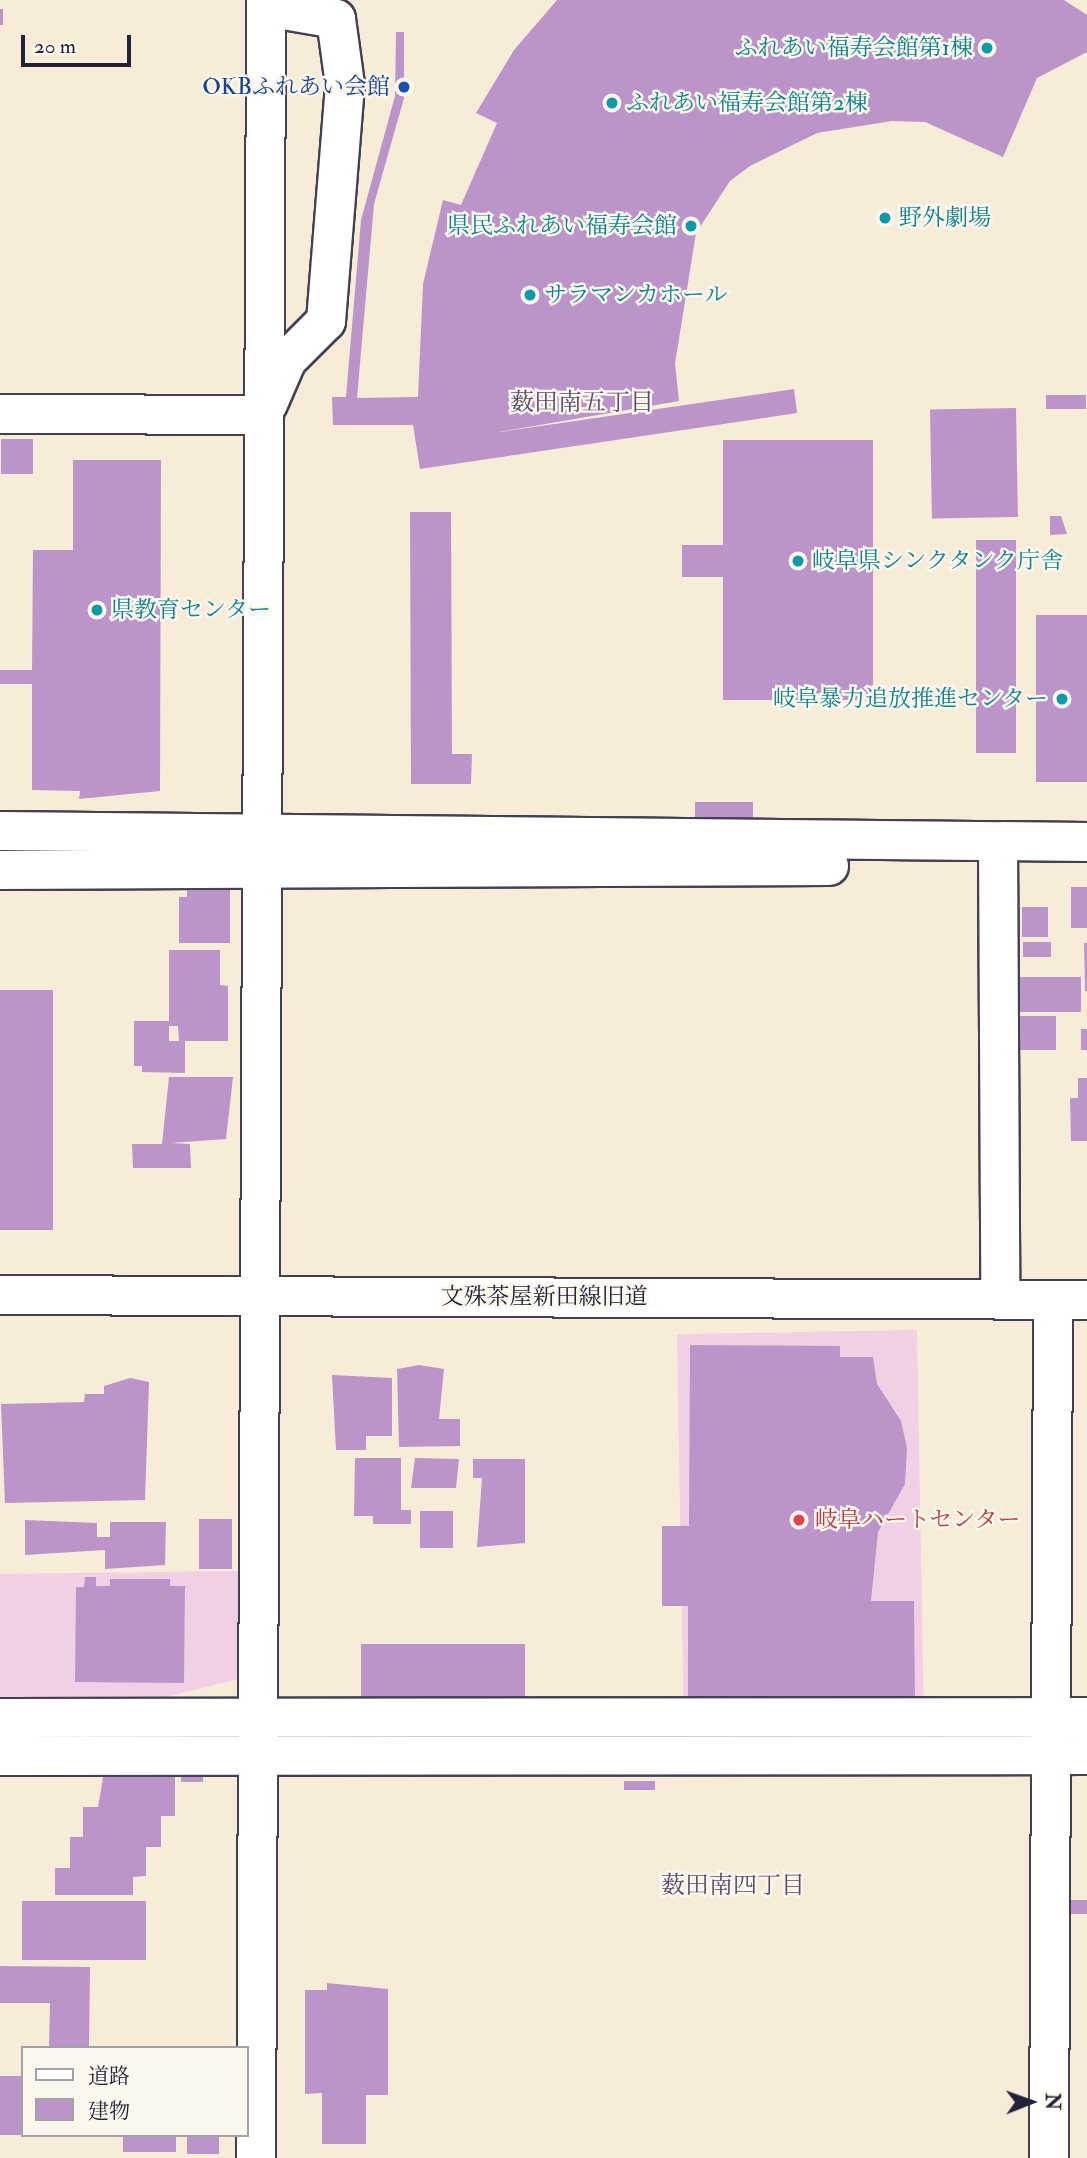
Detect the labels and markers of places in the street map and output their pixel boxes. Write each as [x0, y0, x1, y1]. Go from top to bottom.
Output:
place label: ふれあい福寿会館第1棟 [735, 34, 973, 62]
marker: ふれあい福寿会館第1棟 [979, 40, 995, 56]
place label: OKBふれあい会館 [202, 73, 390, 101]
marker: OKBふれあい会館 [396, 79, 412, 95]
place label: ふれあい福寿会館第2棟 [626, 89, 868, 117]
marker: ふれあい福寿会館第2棟 [604, 95, 620, 111]
place label: 野外劇場 [899, 204, 991, 232]
marker: 野外劇場 [877, 210, 893, 226]
place label: 県民ふれあい福寿会館 [447, 212, 677, 240]
marker: 県民ふれあい福寿会館 [683, 218, 699, 234]
place label: サラマンカホール [544, 281, 728, 309]
marker: サラマンカホール [522, 287, 538, 303]
place label: 岐阜県シンクタンク庁舎 [812, 547, 1065, 575]
marker: 岐阜県シンクタンク庁舎 [790, 553, 806, 569]
place label: 県教育センター [111, 596, 272, 624]
marker: 県教育センター [89, 602, 105, 618]
place label: 岐阜暴力追放推進センター [772, 685, 1048, 713]
marker: 岐阜暴力追放推進センター [1054, 691, 1070, 707]
place label: 岐阜ハートセンター [815, 1506, 1022, 1534]
marker: 岐阜ハートセンター [789, 1510, 809, 1530]

